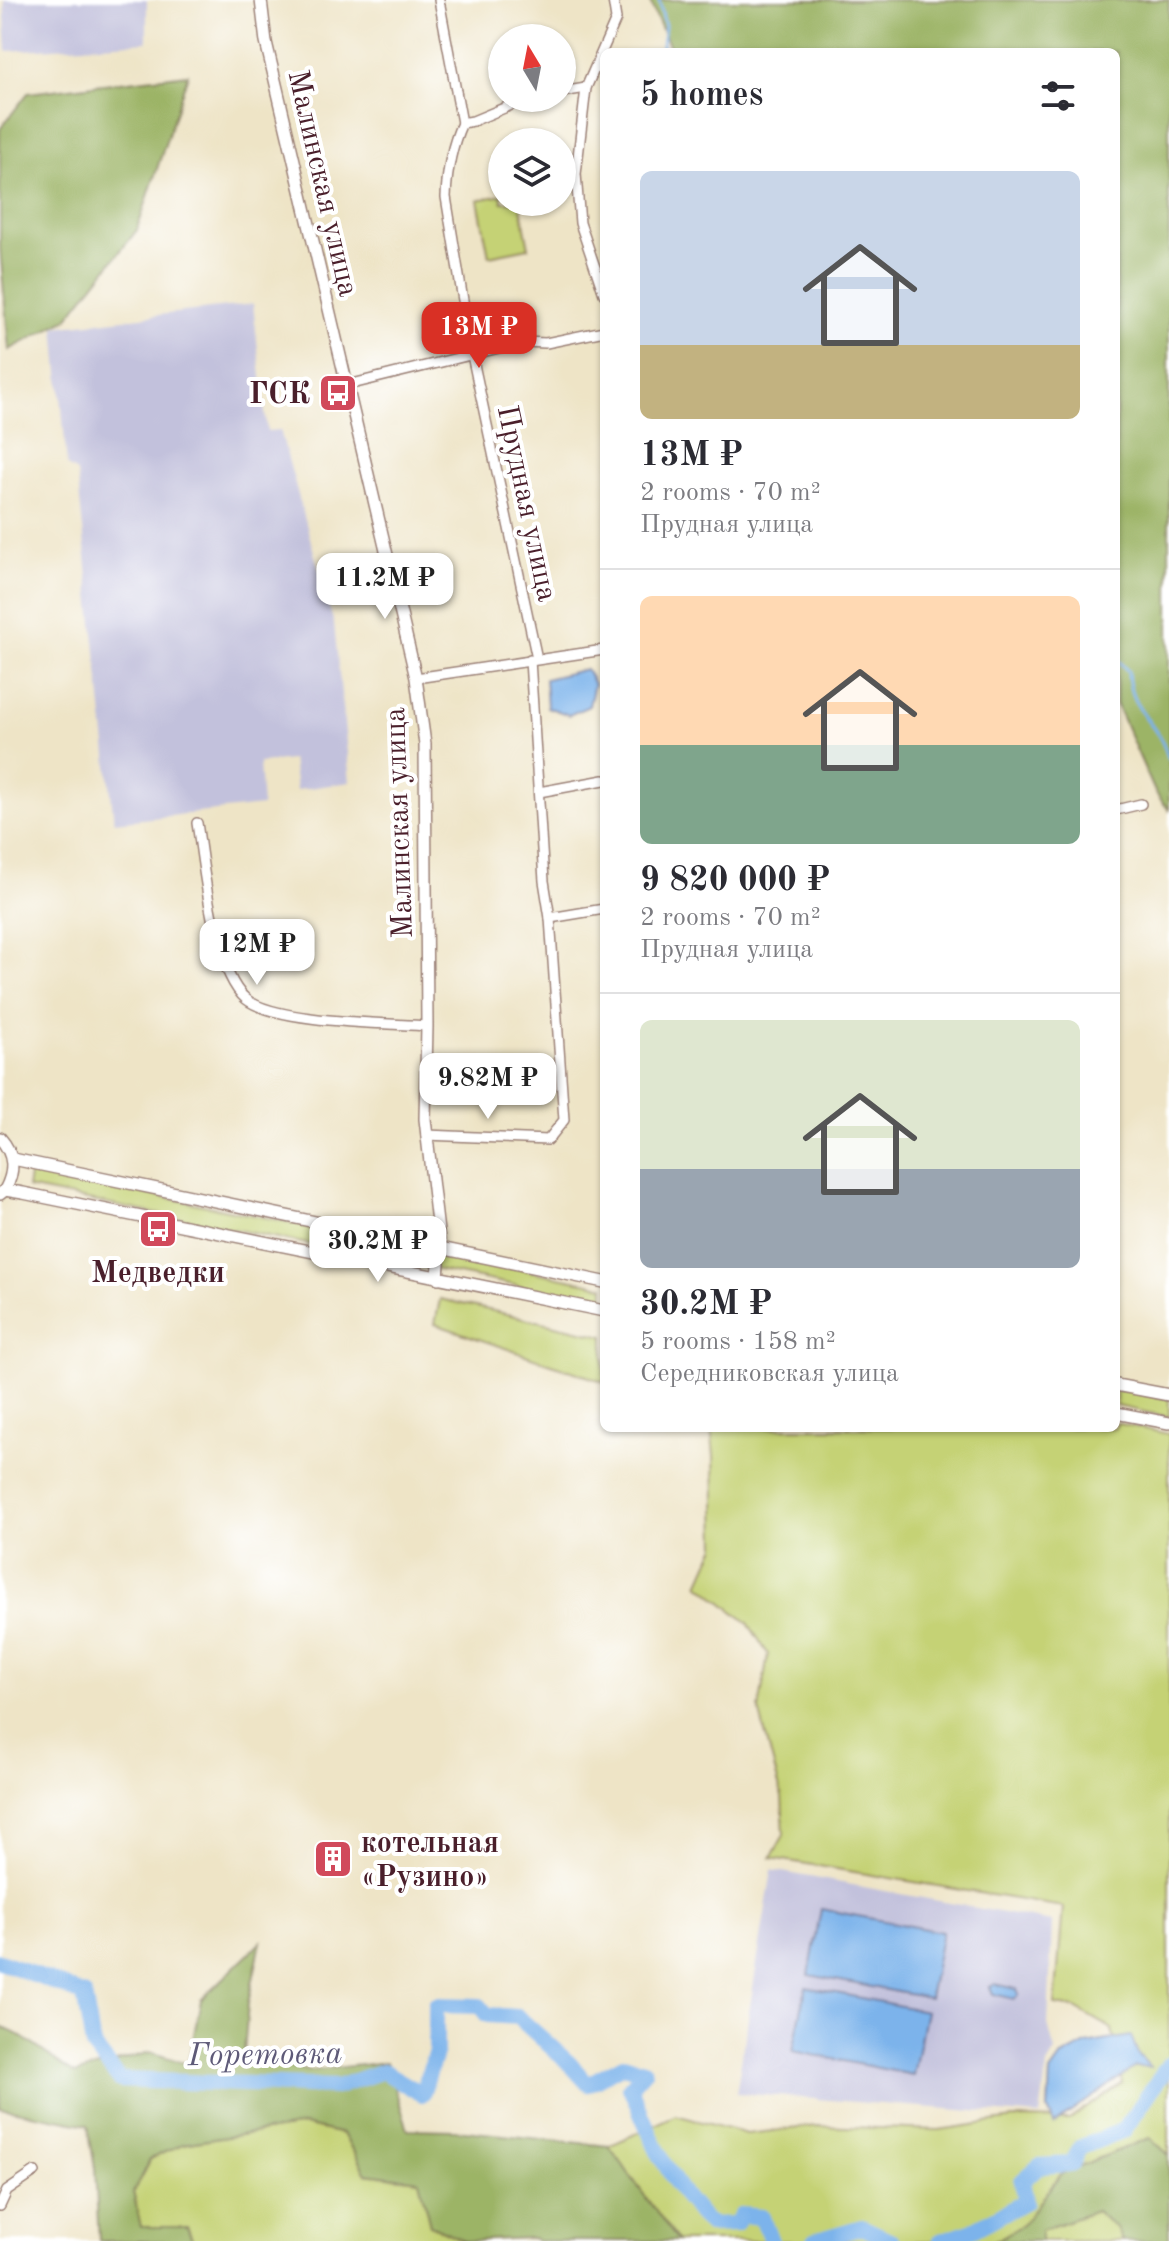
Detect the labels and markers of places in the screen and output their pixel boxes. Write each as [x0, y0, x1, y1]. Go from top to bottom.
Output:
pin: 13M ₽ [423, 302, 535, 370]
bus stop icon: ГСК [317, 372, 359, 414]
place label: ГСК [249, 380, 310, 410]
pin: 11.2M ₽ [311, 553, 459, 621]
pin: 12M ₽ [201, 919, 313, 987]
pin: 9.82M ₽ [414, 1053, 562, 1121]
bus stop icon: Медведки [137, 1208, 179, 1250]
pin: 30.2M ₽ [304, 1216, 452, 1284]
place label: Медведки [91, 1259, 225, 1289]
place label: котельная «Рузино» [361, 1829, 499, 1893]
building icon: котельная «Рузино» [312, 1838, 354, 1880]

